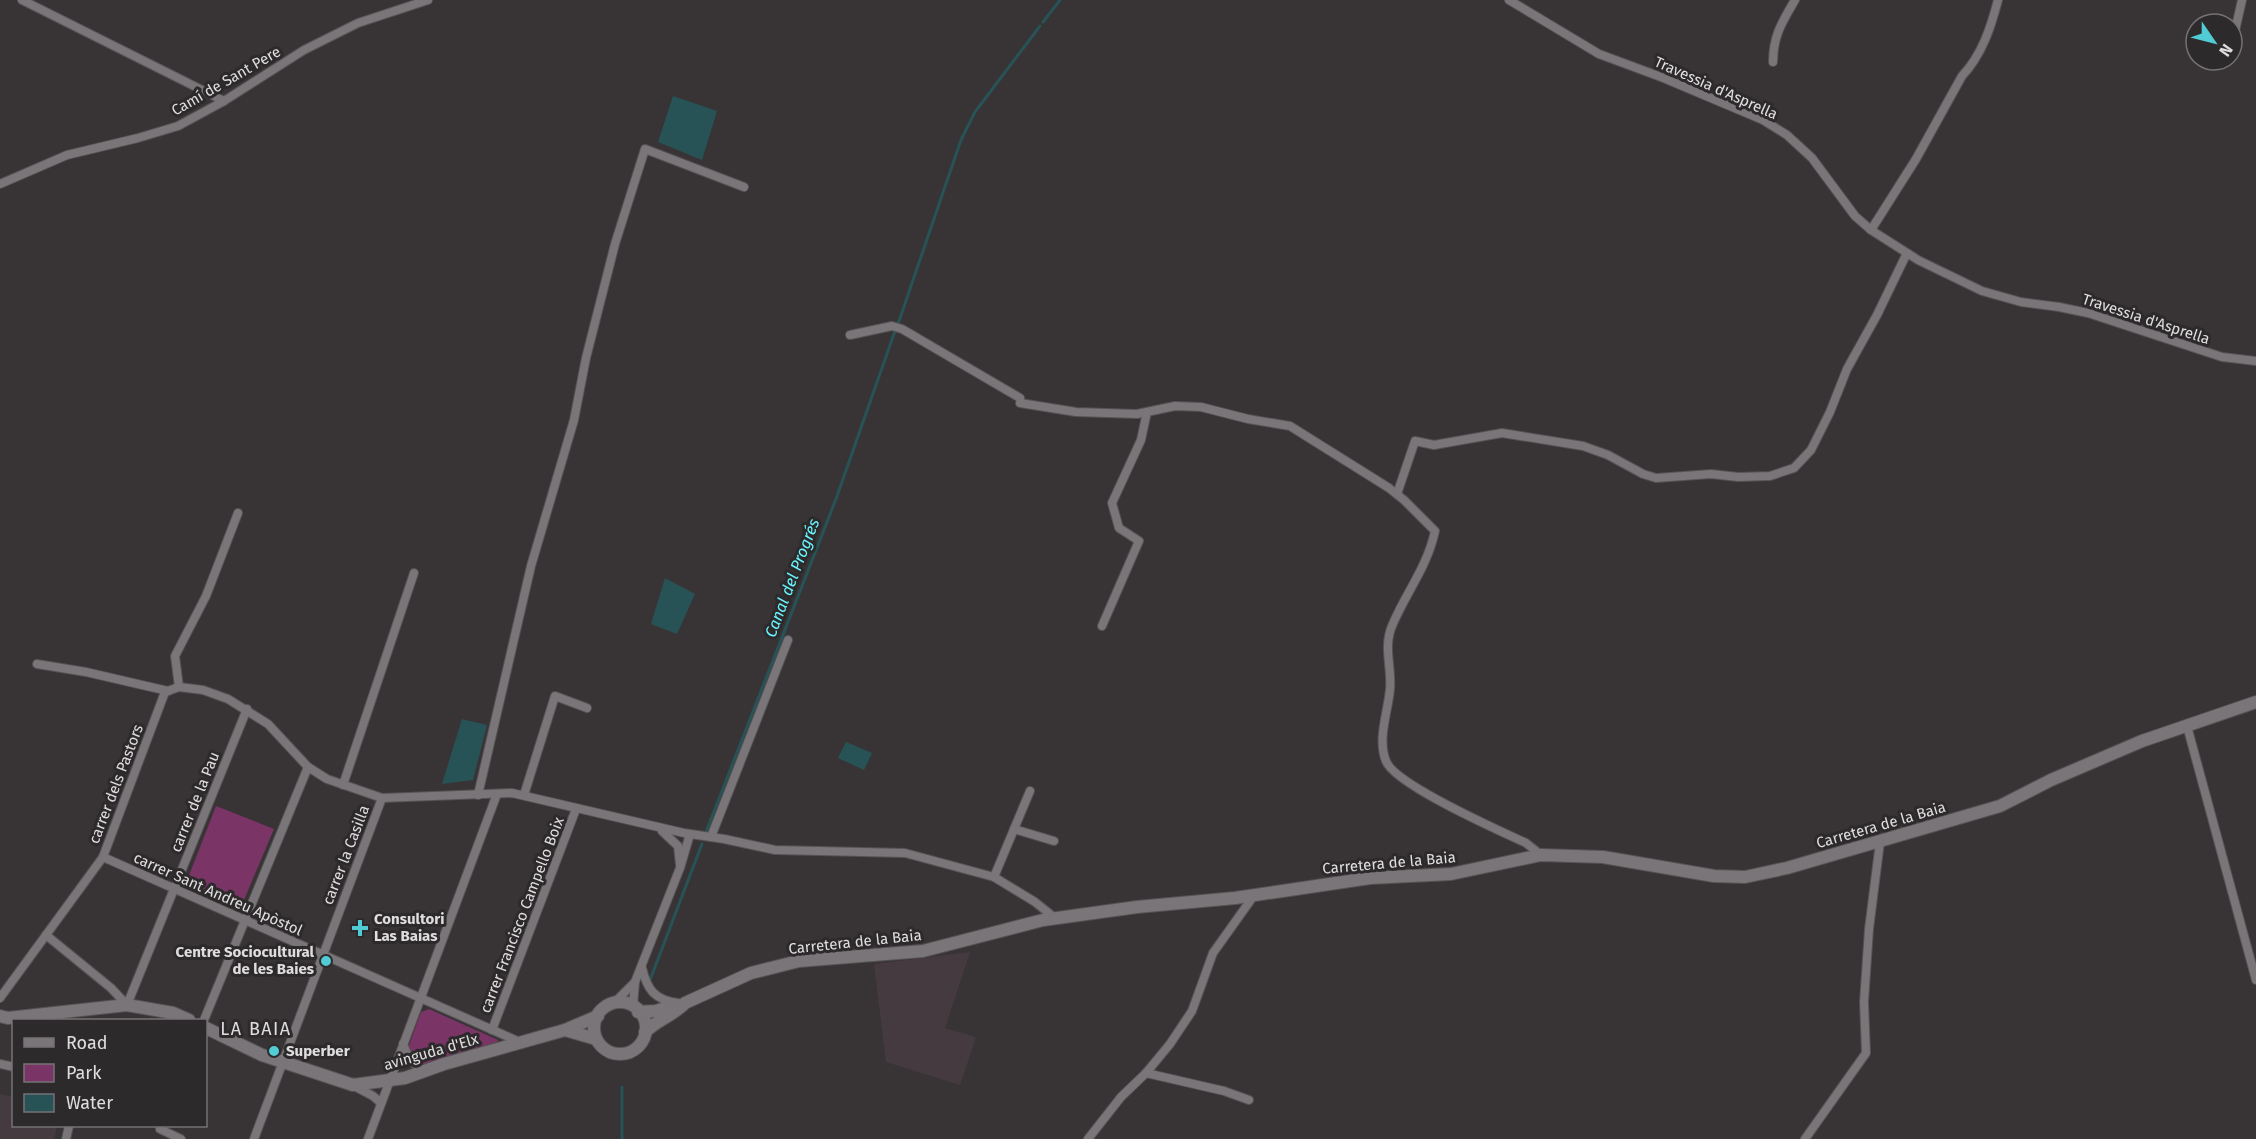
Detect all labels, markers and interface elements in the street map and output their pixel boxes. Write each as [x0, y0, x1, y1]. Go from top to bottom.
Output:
north arrow [2184, 12, 2244, 72]
text: N [2215, 41, 2237, 60]
street label: Camí de Sant Pere [168, 42, 284, 120]
street label: Travessia d'Asprella [1652, 53, 1780, 123]
street label: Travessia d'Asprella [2080, 290, 2212, 348]
water label: Canal del Progrés [761, 516, 823, 640]
street label: carrer dels Pastors [85, 722, 147, 846]
street label: carrer de la Pau [167, 749, 223, 855]
street label: Carretera de la Baia [1814, 798, 1948, 852]
street label: carrer la Casilla [319, 803, 373, 907]
street label: carrer Francisco Campello Boix [476, 814, 568, 1016]
street label: Carretera de la Baia [1322, 848, 1456, 878]
street label: carrer Sant Andreu Apòstol [131, 849, 306, 940]
place label: Consultori Las Baias [374, 910, 445, 945]
marker: Consultori Las Baias [351, 919, 369, 937]
street label: Carretera de la Baia [788, 926, 922, 958]
place label: Centre Sociocultural de les Baies [176, 943, 315, 978]
marker: Centre Sociocultural de les Baies [319, 954, 333, 968]
district label: LA BAIA [220, 1018, 292, 1040]
legend [12, 1019, 207, 1127]
street label: avinguda d'Elx [382, 1030, 481, 1074]
text: Road [66, 1032, 108, 1054]
place label: Superber [286, 1042, 351, 1060]
marker: Superber [267, 1044, 281, 1058]
text: Park [66, 1062, 102, 1084]
text: Water [66, 1092, 113, 1114]

